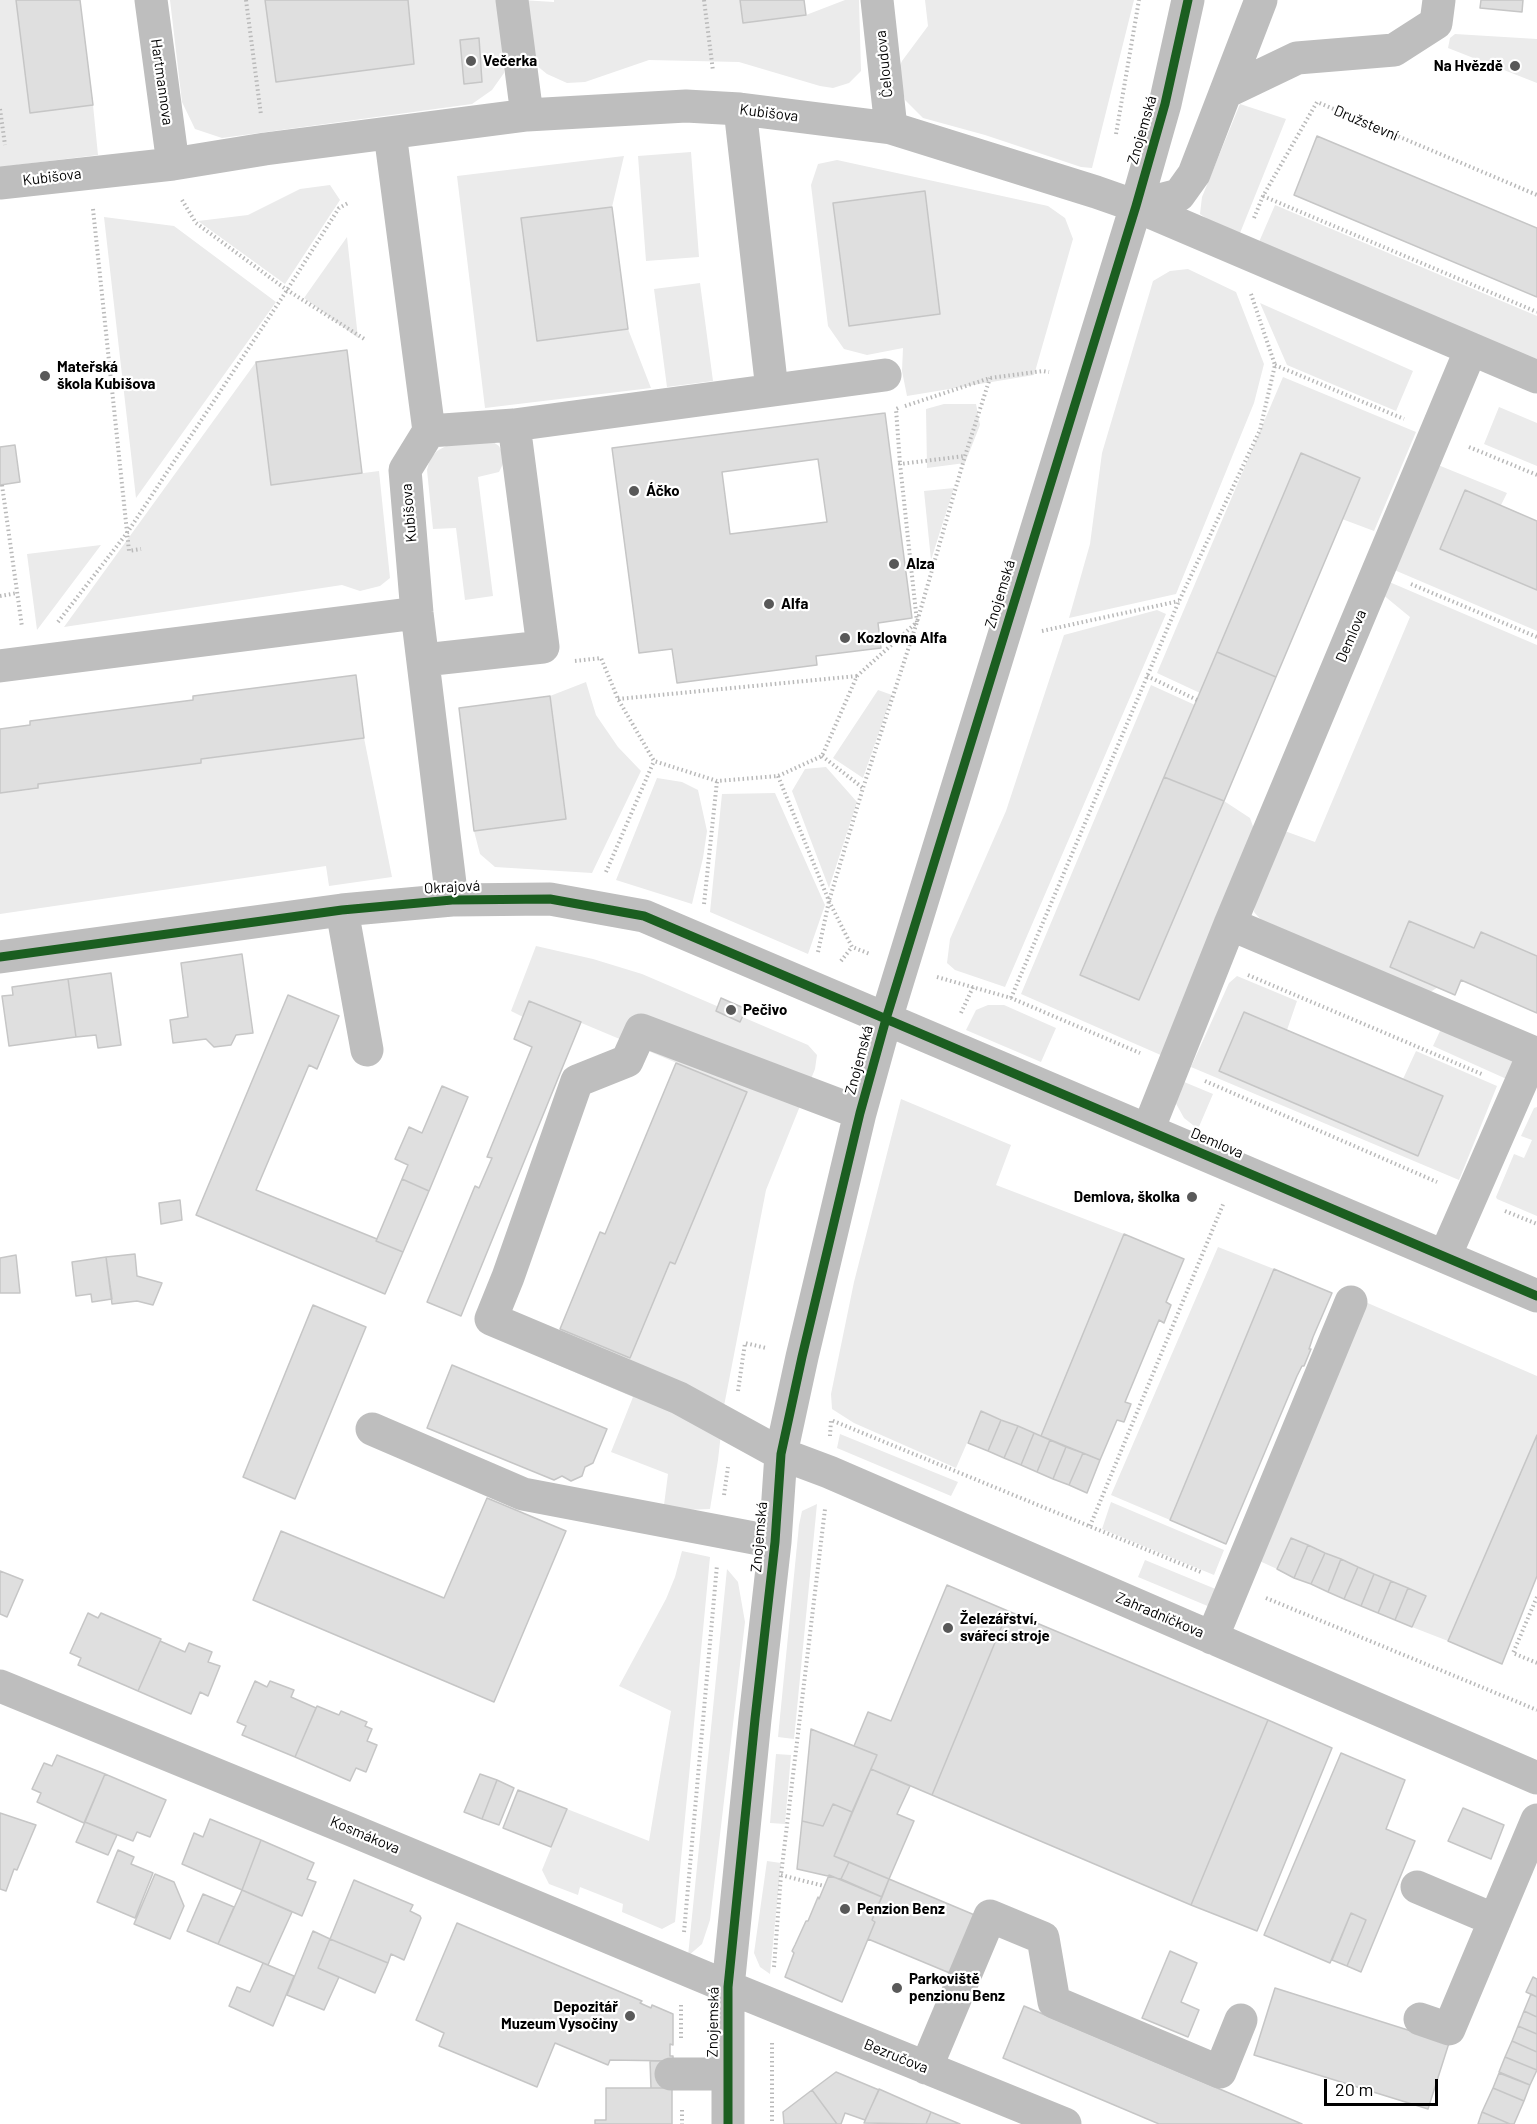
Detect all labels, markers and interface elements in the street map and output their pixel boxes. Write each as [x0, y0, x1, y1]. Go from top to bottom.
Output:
street label: Čeloudova [872, 30, 896, 98]
street label: Hartmannova [147, 38, 177, 126]
place label: Večerka [483, 52, 537, 70]
marker: Večerka [464, 54, 478, 68]
place label: Na Hvězdě [1434, 57, 1503, 75]
marker: Na Hvězdě [1508, 59, 1522, 73]
street label: Znojemská [1124, 94, 1160, 166]
street label: Kubišova [739, 100, 799, 126]
street label: Družstevní [1331, 101, 1401, 145]
street label: Kubišova [22, 164, 82, 190]
place label: Mateřská škola Kubišova [57, 358, 155, 393]
marker: Mateřská škola Kubišova [38, 369, 52, 383]
place label: Áčko [646, 482, 680, 500]
street label: Kubišova [397, 483, 421, 543]
marker: Áčko [627, 484, 641, 498]
place label: Alza [906, 555, 935, 573]
marker: Alza [887, 557, 901, 571]
street label: Znojemská [981, 558, 1019, 630]
place label: Alfa [781, 595, 808, 613]
marker: Alfa [762, 597, 776, 611]
street label: Demlova [1332, 607, 1370, 665]
place label: Kozlovna Alfa [857, 629, 947, 647]
marker: Kozlovna Alfa [838, 631, 852, 645]
street label: Okrajová [424, 877, 480, 897]
place label: Pečivo [743, 1001, 787, 1019]
marker: Pečivo [724, 1003, 738, 1017]
street label: Znojemská [841, 1024, 877, 1096]
street label: Demlova [1188, 1124, 1246, 1162]
place label: Demlova, školka [1074, 1188, 1180, 1206]
marker: Demlova, školka [1185, 1190, 1199, 1204]
street label: Znojemská [747, 1501, 771, 1573]
street label: Zahradníčkova [1113, 1588, 1207, 1642]
place label: Železářství, svářecí stroje [960, 1610, 1050, 1645]
marker: Železářství, svářecí stroje [941, 1621, 955, 1635]
street label: Kosmákova [327, 1812, 403, 1858]
place label: Penzion Benz [857, 1900, 945, 1918]
marker: Penzion Benz [838, 1902, 852, 1916]
place label: Parkoviště penzionu Benz [909, 1970, 1005, 2005]
marker: Parkoviště penzionu Benz [890, 1981, 904, 1995]
street label: Znojemská [703, 1986, 723, 2058]
place label: Depozitář Muzeum Vysočiny [501, 1998, 618, 2033]
marker: Depozitář Muzeum Vysočiny [623, 2009, 637, 2023]
street label: Bezručova [861, 2035, 931, 2077]
scale bar [1327, 2067, 1441, 2105]
text: 20 m [1335, 2078, 1373, 2100]

